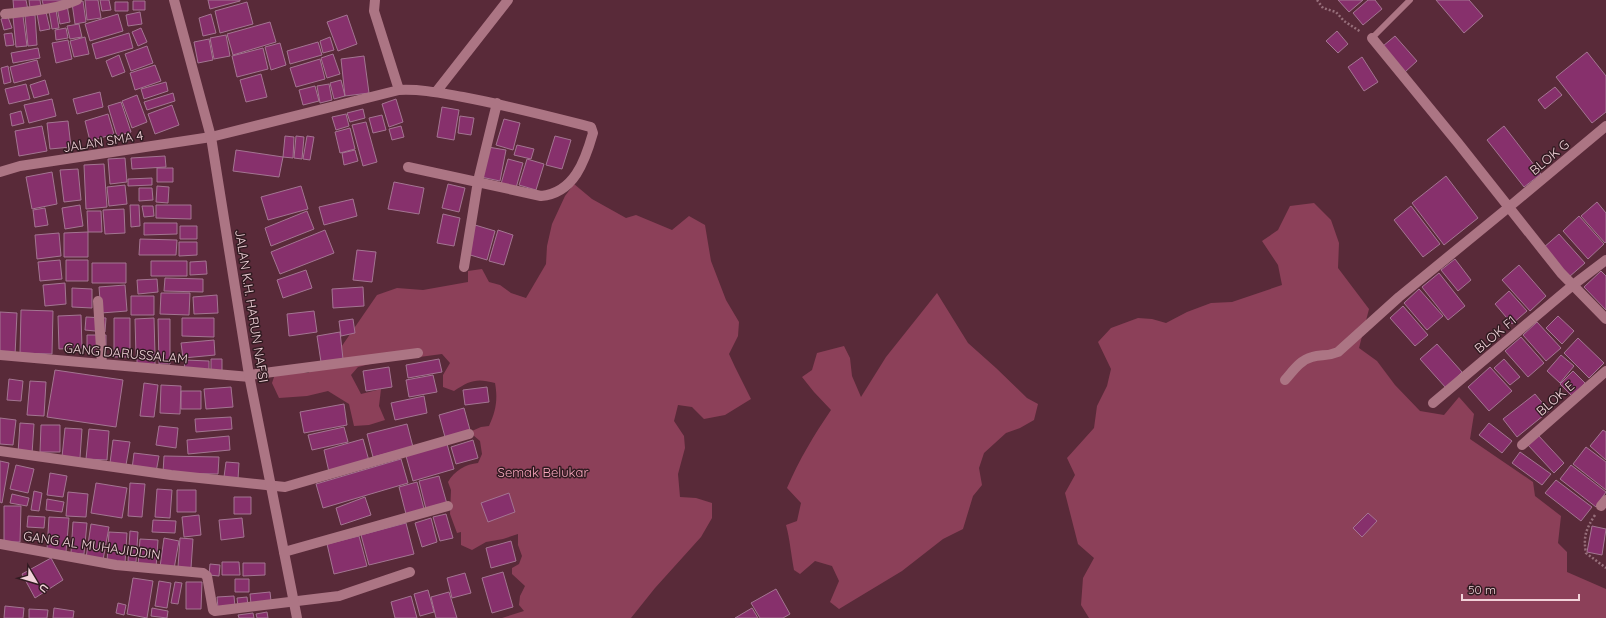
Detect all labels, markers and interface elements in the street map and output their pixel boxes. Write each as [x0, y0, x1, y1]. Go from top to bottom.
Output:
street label: JALAN SMA 4 [62, 127, 144, 155]
street label: BLOK G [1526, 136, 1572, 178]
street label: JALAN K.H. HARUN NAFSI [232, 228, 272, 384]
street label: BLOK F1 [1471, 312, 1519, 356]
street label: GANG DARUSSALAM [63, 340, 189, 366]
street label: BLOK E [1533, 377, 1577, 419]
park label: Semak Belukar [498, 464, 588, 480]
street label: GANG AL MUHAJIDDIN [22, 527, 162, 563]
north arrow [16, 562, 56, 602]
scale bar [1462, 576, 1579, 602]
text: U [36, 581, 52, 596]
text: 50 m [1468, 582, 1496, 597]

